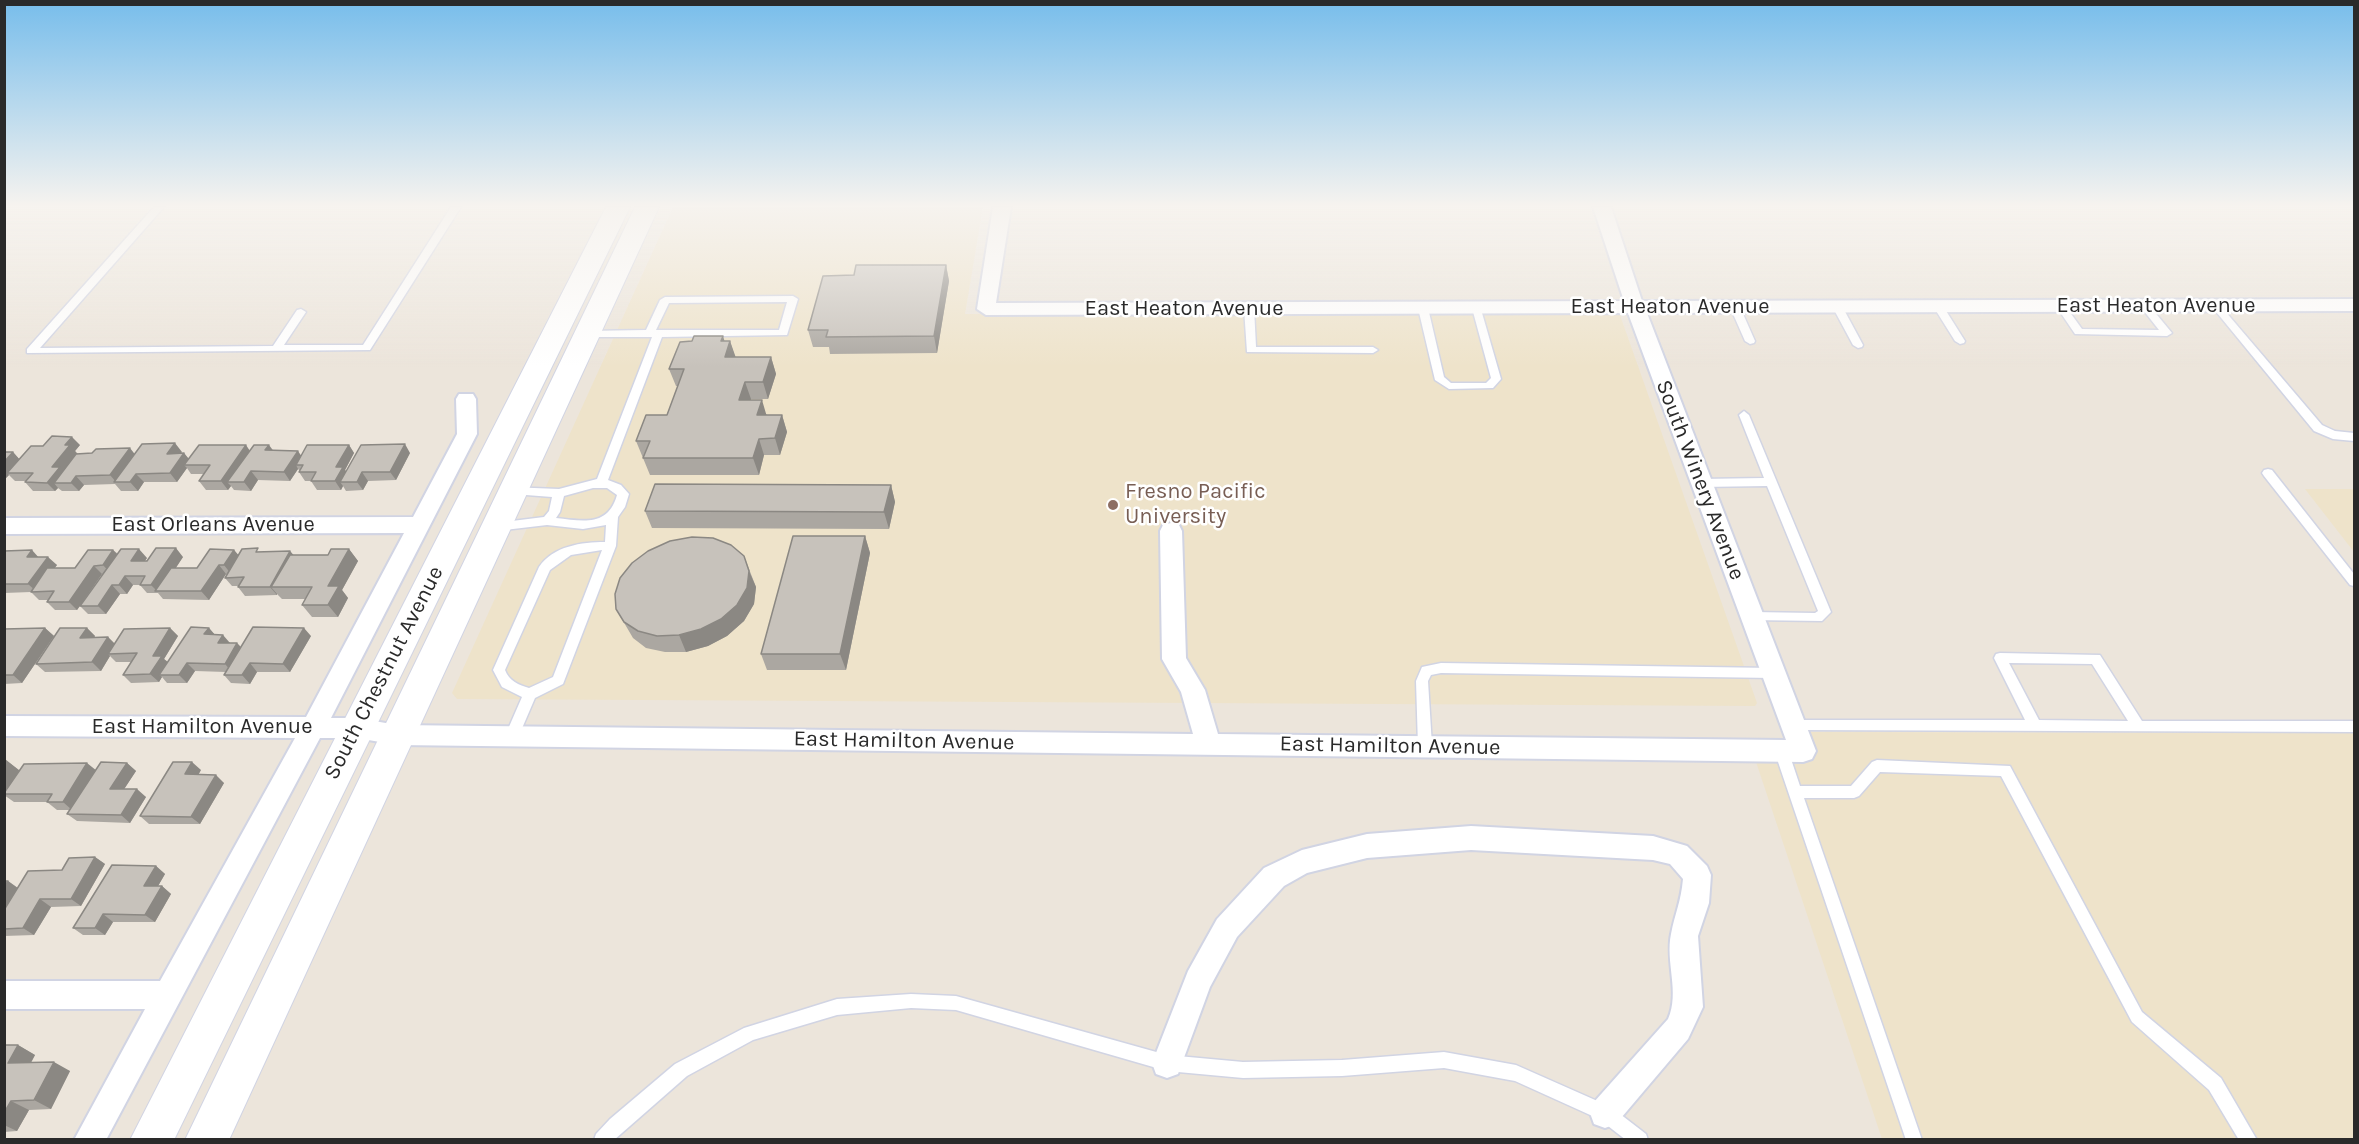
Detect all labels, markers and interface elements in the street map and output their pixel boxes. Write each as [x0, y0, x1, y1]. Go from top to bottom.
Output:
street label: East Heaton Avenue [2057, 293, 2255, 319]
street label: East Heaton Avenue [1571, 294, 1769, 320]
street label: East Heaton Avenue [1085, 296, 1283, 322]
street label: South Winery Avenue [1650, 376, 1750, 584]
place label: Fresno Pacific University [1125, 479, 1266, 530]
marker: Fresno Pacific University [1106, 498, 1120, 512]
street label: East Orleans Avenue [111, 512, 315, 538]
street label: South Chestnut Avenue [319, 562, 449, 784]
street label: East Hamilton Avenue [92, 714, 312, 740]
street label: East Hamilton Avenue [793, 726, 1015, 756]
street label: East Hamilton Avenue [1279, 731, 1501, 761]

